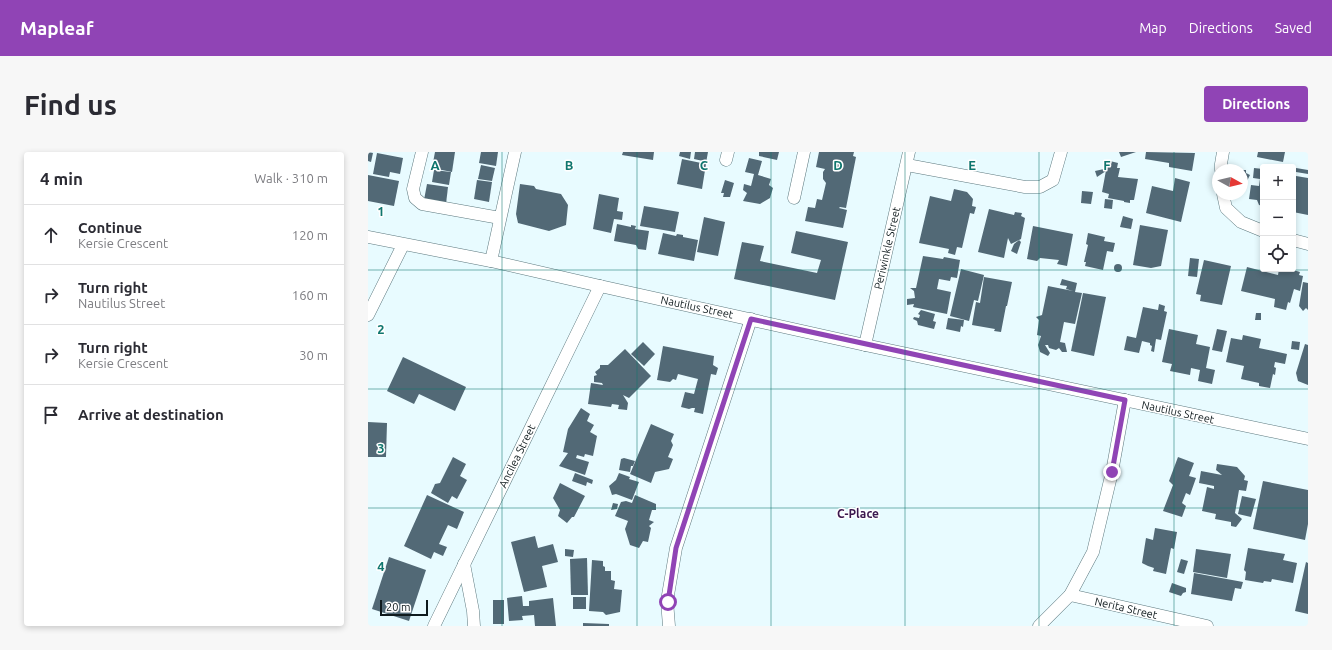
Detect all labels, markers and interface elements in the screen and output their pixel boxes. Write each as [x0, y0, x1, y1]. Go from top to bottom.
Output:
text: Mapleaf [20, 17, 93, 39]
text: Map [1139, 20, 1167, 36]
text: Directions [1189, 20, 1253, 36]
text: Saved [1275, 20, 1312, 36]
button: Directions [1204, 86, 1308, 122]
text: Find us [24, 89, 117, 120]
text: A [430, 158, 440, 172]
text: B [565, 158, 574, 172]
text: C [700, 158, 709, 172]
text: D [833, 158, 843, 172]
text: E [968, 158, 976, 172]
text: F [1103, 158, 1111, 172]
north arrow [1212, 164, 1248, 200]
map controls [1260, 164, 1296, 272]
button: + [1260, 164, 1296, 200]
text: 4 min [40, 169, 83, 188]
text: Walk · 310 m [254, 171, 328, 185]
button: − [1260, 200, 1296, 236]
text: 1 [377, 204, 385, 218]
street label: Periwinkle Street [872, 205, 903, 291]
text: Continue [78, 219, 142, 236]
icon: ahead [40, 224, 62, 246]
text: 120 m [292, 228, 328, 242]
text: Kersie Crescent [78, 236, 168, 250]
button: locate [1260, 236, 1296, 272]
text: Turn right [78, 279, 148, 296]
icon: right [40, 284, 62, 306]
text: 160 m [292, 288, 328, 302]
street label: Nautilus Street [660, 293, 735, 321]
text: Nautilus Street [78, 296, 165, 310]
text: 2 [377, 322, 385, 336]
text: Turn right [78, 339, 148, 356]
icon: right [40, 344, 62, 366]
text: 30 m [299, 348, 328, 362]
text: Kersie Crescent [78, 356, 168, 370]
street label: Nautilus Street [1141, 398, 1216, 426]
icon: arrive [40, 404, 62, 426]
text: Arrive at destination [78, 406, 224, 423]
street label: Ancilea Street [496, 422, 538, 490]
text: 3 [377, 441, 385, 455]
route end [1103, 463, 1121, 481]
district label: C-Place [837, 507, 879, 520]
text: 4 [377, 559, 385, 573]
route start [659, 593, 677, 611]
street label: Nerita Street [1093, 595, 1159, 621]
scale bar [380, 598, 428, 617]
text: 20 m [386, 601, 410, 613]

